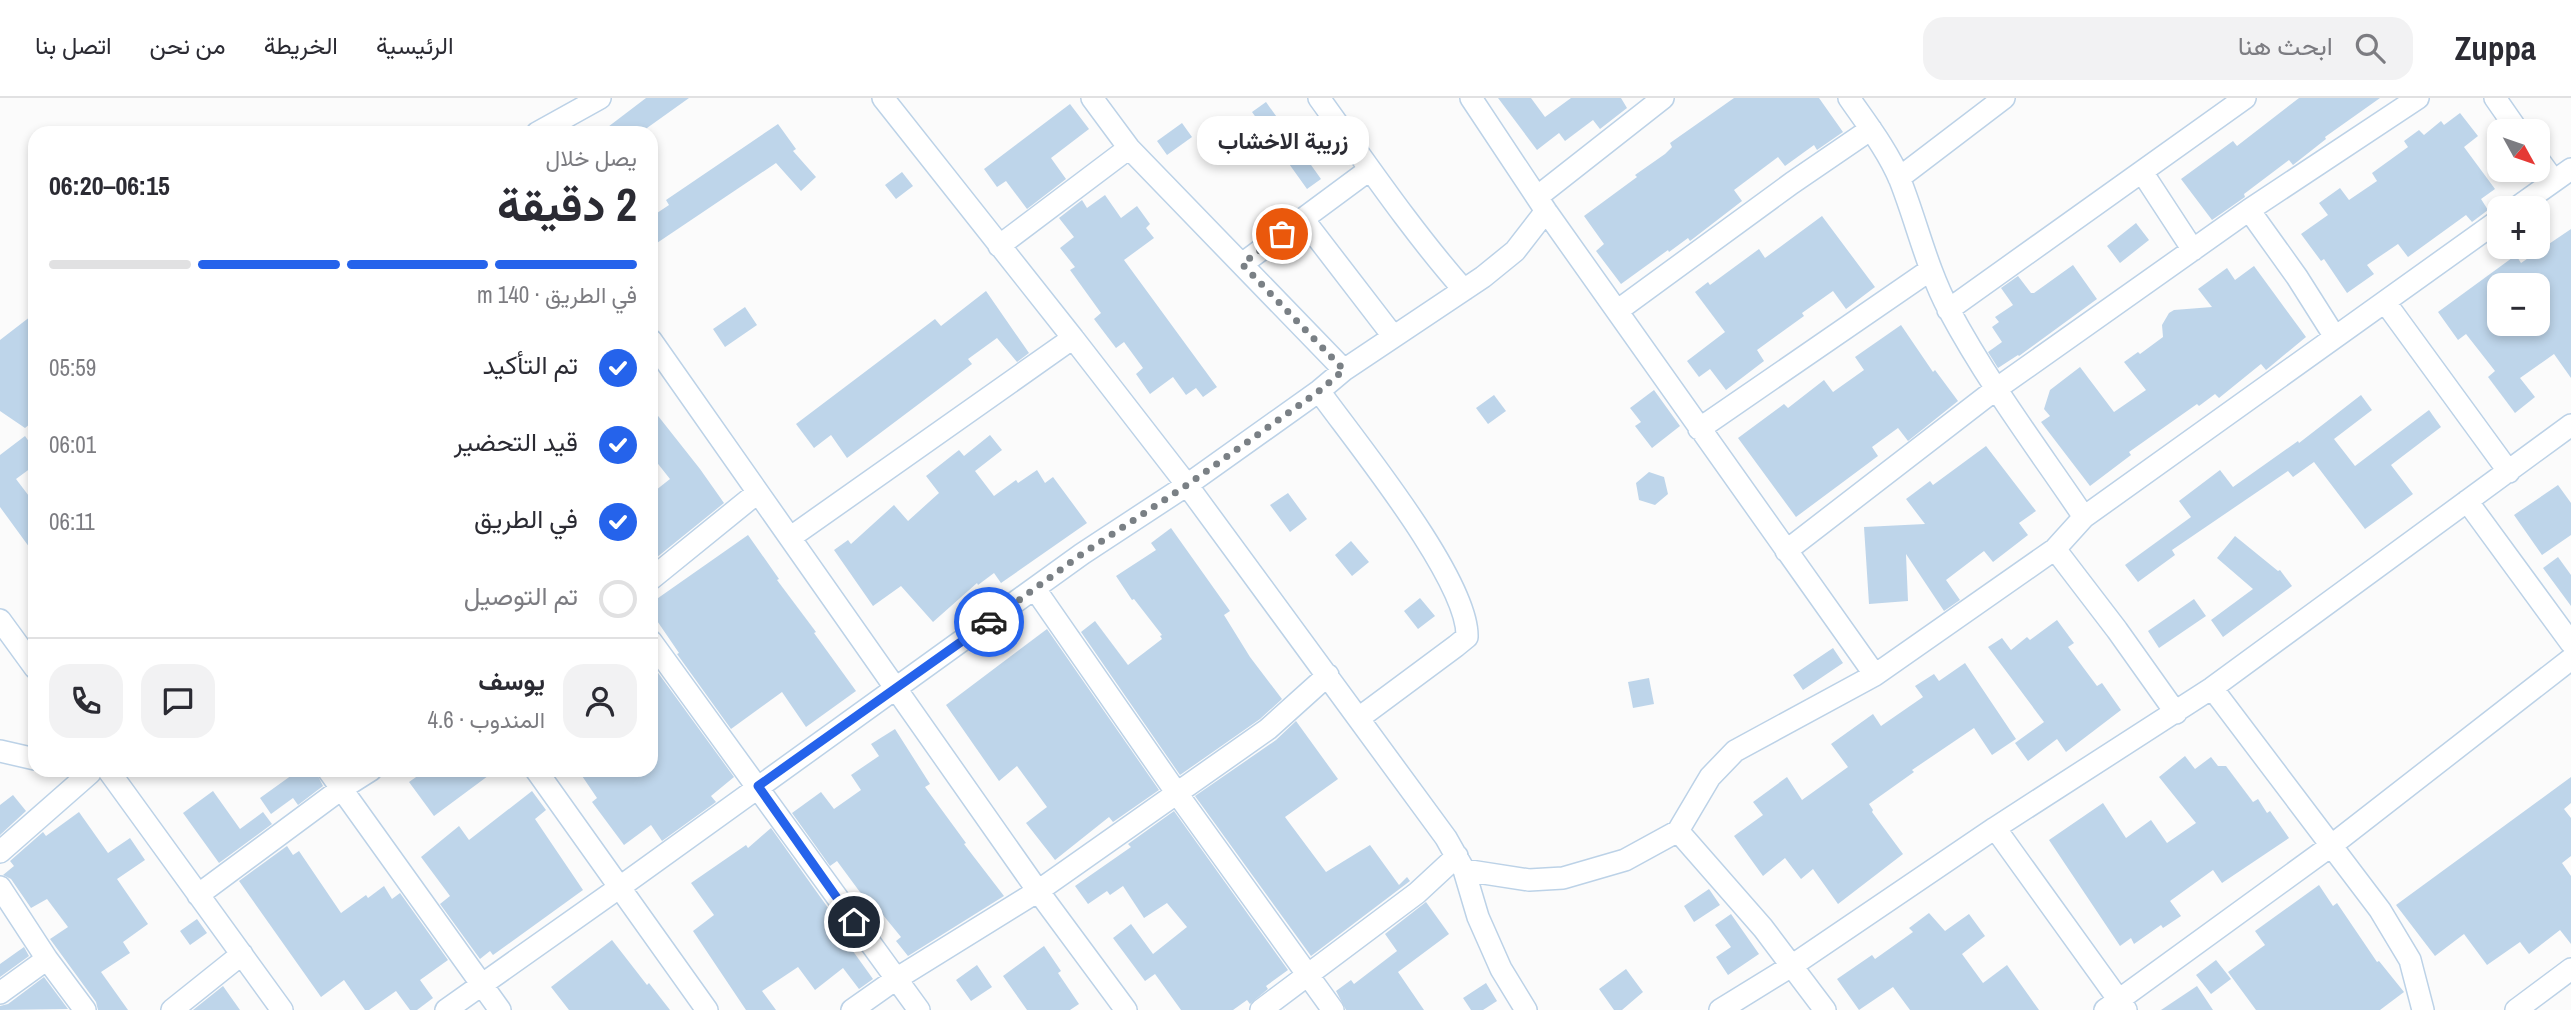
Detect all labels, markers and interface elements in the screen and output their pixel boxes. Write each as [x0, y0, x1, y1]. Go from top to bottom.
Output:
search box [1923, 17, 2413, 80]
text: Zuppa [2455, 26, 2536, 70]
text: ابحث هنا [2238, 28, 2333, 63]
text: اتصل بنا [35, 29, 112, 61]
text: من نحن [150, 29, 226, 61]
text: الخريطة [264, 29, 338, 61]
text: الرئيسية [376, 29, 453, 61]
icon: search [2351, 29, 2389, 67]
callout: زريبة الاخشاب [1196, 115, 1368, 164]
north arrow [2487, 119, 2550, 182]
map controls [2487, 119, 2550, 336]
text: زريبة الاخشاب [1218, 125, 1348, 156]
text: يصل خلال [545, 142, 637, 173]
text: 06:15–06:20 [49, 168, 170, 203]
text: 2 دقيقة [497, 173, 637, 235]
button: + [2487, 196, 2550, 259]
pin [1252, 204, 1312, 264]
icon: bag [1263, 215, 1301, 253]
button: − [2487, 273, 2550, 336]
text: في الطريق · 140 m [477, 279, 637, 310]
text: تم التأكيد [483, 347, 578, 382]
icon: check [599, 349, 637, 387]
text: 05:59 [49, 352, 96, 383]
text: قيد التحضير [454, 424, 578, 459]
icon: check [599, 426, 637, 464]
text: 06:01 [49, 429, 96, 460]
text: في الطريق [474, 501, 578, 536]
icon: check [599, 503, 637, 541]
text: 06:11 [49, 506, 95, 537]
text: تم التوصيل [464, 578, 578, 613]
courier [954, 587, 1024, 657]
icon: car [970, 603, 1008, 641]
text: يوسف [478, 663, 545, 698]
button: phone [49, 664, 123, 738]
button: chat [141, 664, 215, 738]
button: person [563, 664, 637, 738]
text: المندوب · 4.6 [428, 704, 545, 735]
pin [824, 892, 884, 952]
icon: home [835, 903, 873, 941]

